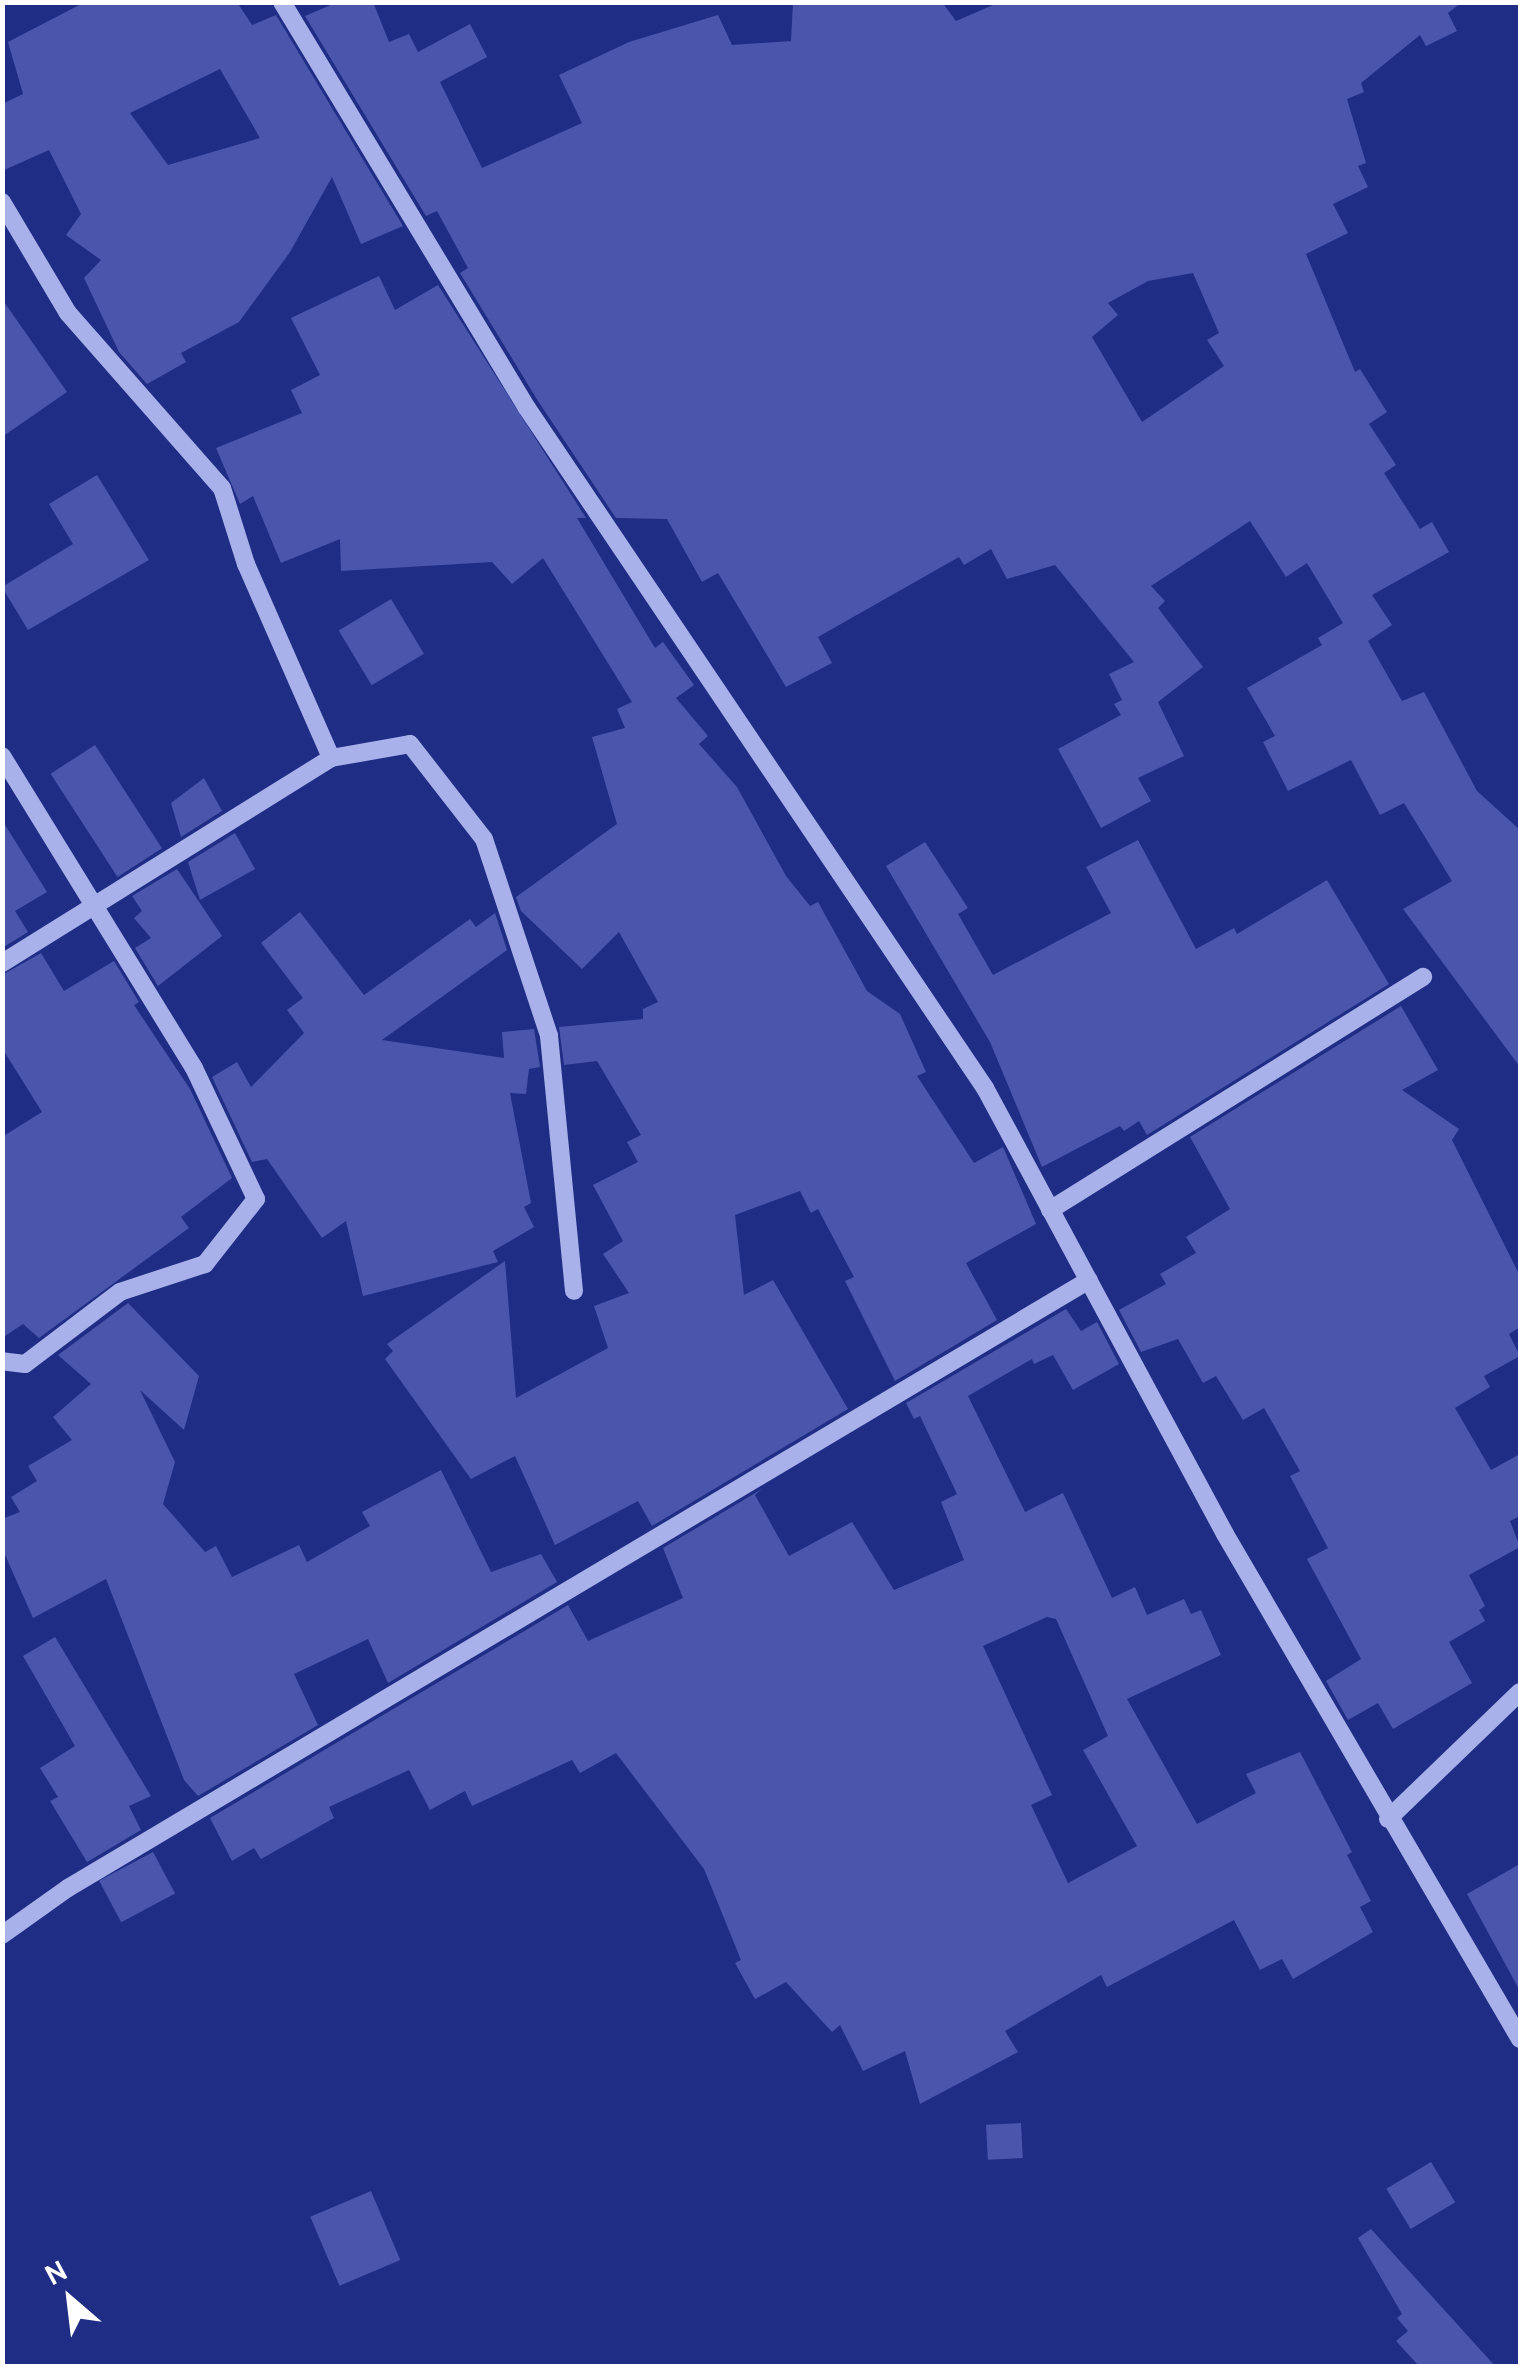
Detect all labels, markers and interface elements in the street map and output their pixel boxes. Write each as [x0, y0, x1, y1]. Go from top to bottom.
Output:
north arrow [20, 2249, 120, 2349]
text: N [39, 2253, 73, 2292]

